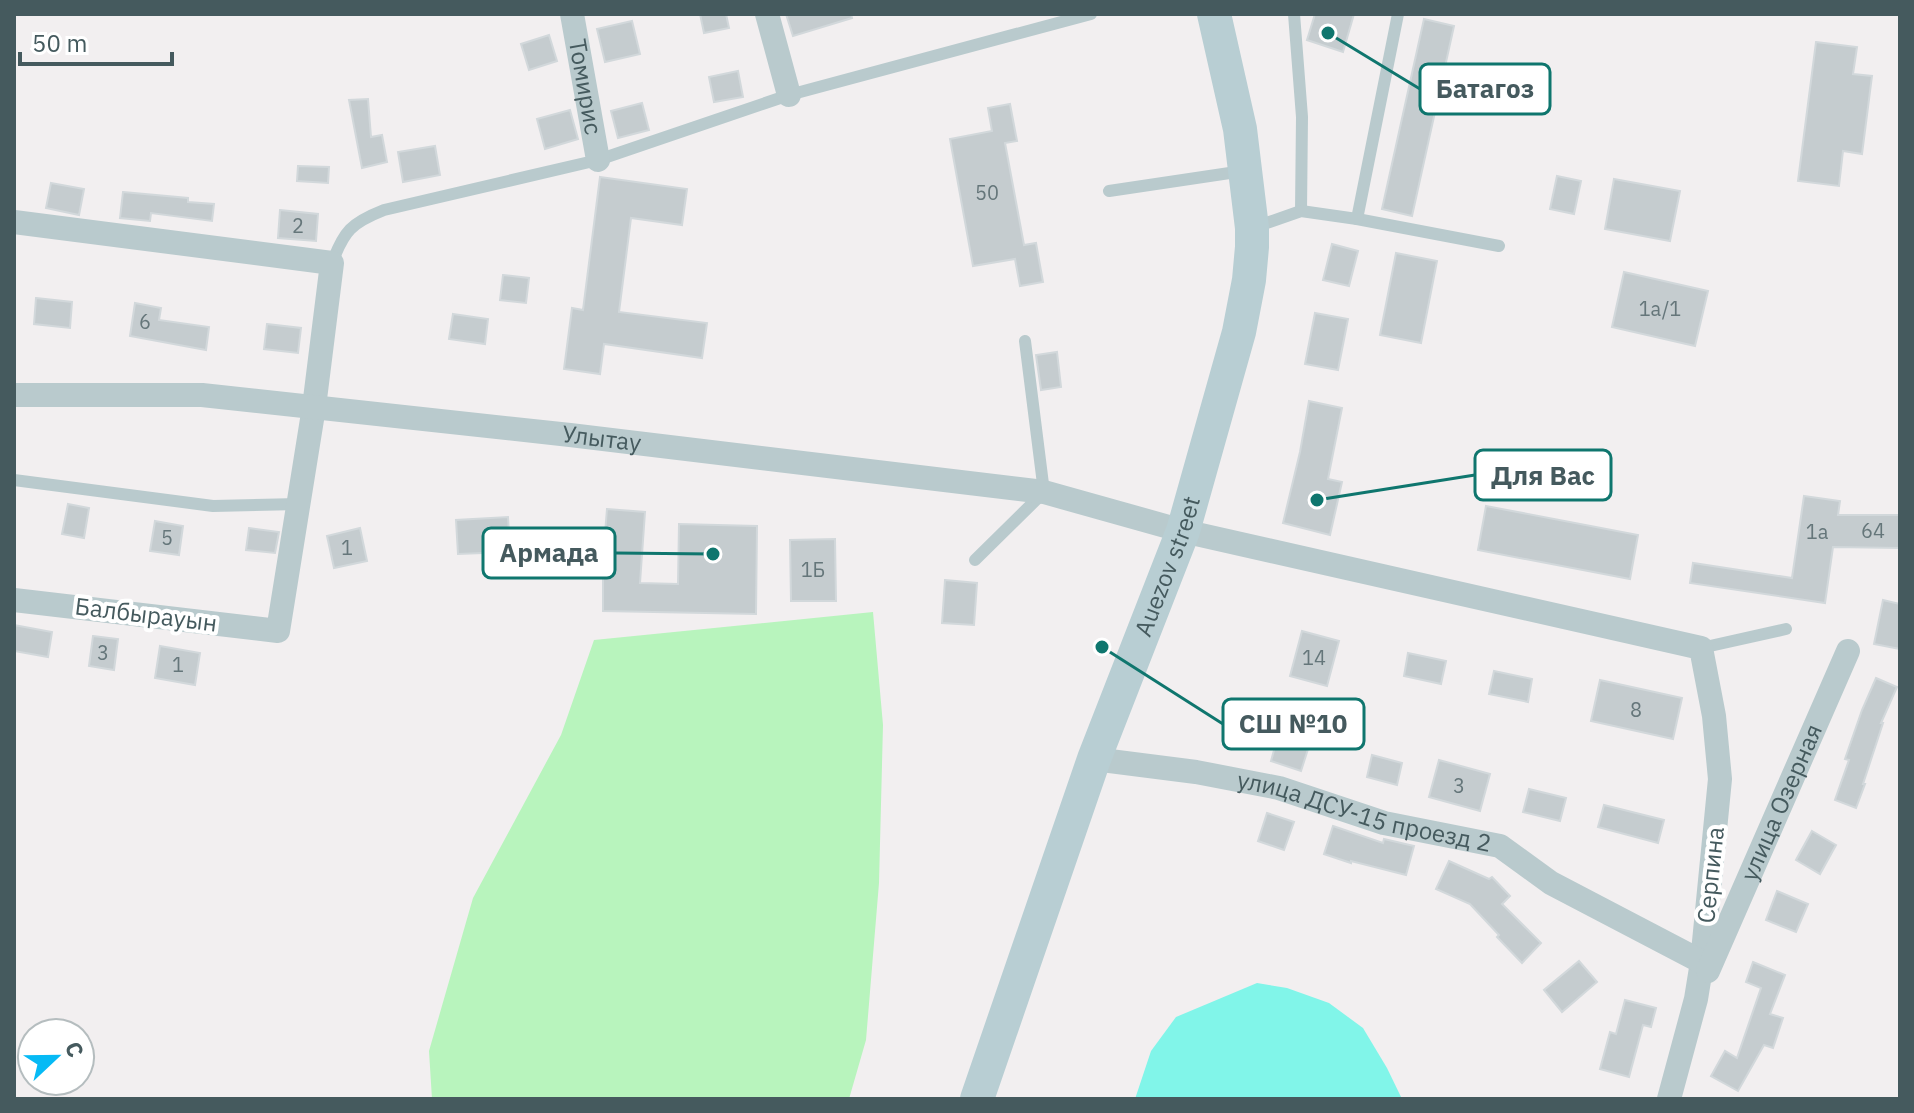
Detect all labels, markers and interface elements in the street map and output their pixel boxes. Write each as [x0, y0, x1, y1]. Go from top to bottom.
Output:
scale bar [20, 16, 172, 66]
text: 50 m [32, 27, 87, 59]
street label: Томирис [562, 36, 610, 137]
callout: Батагоз [1420, 64, 1550, 114]
text: Батагоз [1436, 71, 1534, 105]
house number: 50 [975, 179, 999, 206]
house number: 2 [292, 212, 304, 239]
house number: 1а/1 [1639, 295, 1681, 322]
house number: 6 [139, 308, 151, 335]
street label: Улытау [561, 417, 643, 458]
callout: Для Вас [1475, 450, 1611, 500]
text: Для Вас [1491, 458, 1595, 492]
street label: Auezov street [1126, 492, 1207, 641]
house number: 64 [1861, 517, 1885, 544]
house number: 1а [1806, 518, 1829, 545]
house number: 5 [161, 524, 173, 551]
callout: Армада [483, 528, 615, 578]
house number: 1 [341, 534, 353, 561]
text: Армада [499, 535, 599, 569]
house number: 1Б [801, 556, 825, 583]
street label: Балбырауын [73, 589, 219, 639]
house number: 3 [97, 639, 109, 666]
house number: 14 [1302, 644, 1326, 671]
house number: 1 [172, 651, 184, 678]
house number: 8 [1630, 696, 1642, 723]
callout: СШ №10 [1223, 699, 1364, 749]
text: СШ №10 [1239, 706, 1347, 740]
street label: улица Озерная [1732, 719, 1829, 885]
street label: улица ДСУ-15 проезд 2 [1235, 763, 1494, 859]
house number: 3 [1453, 772, 1465, 799]
street label: Серпина [1689, 825, 1731, 925]
north arrow [16, 1017, 96, 1097]
text: С [59, 1037, 91, 1061]

